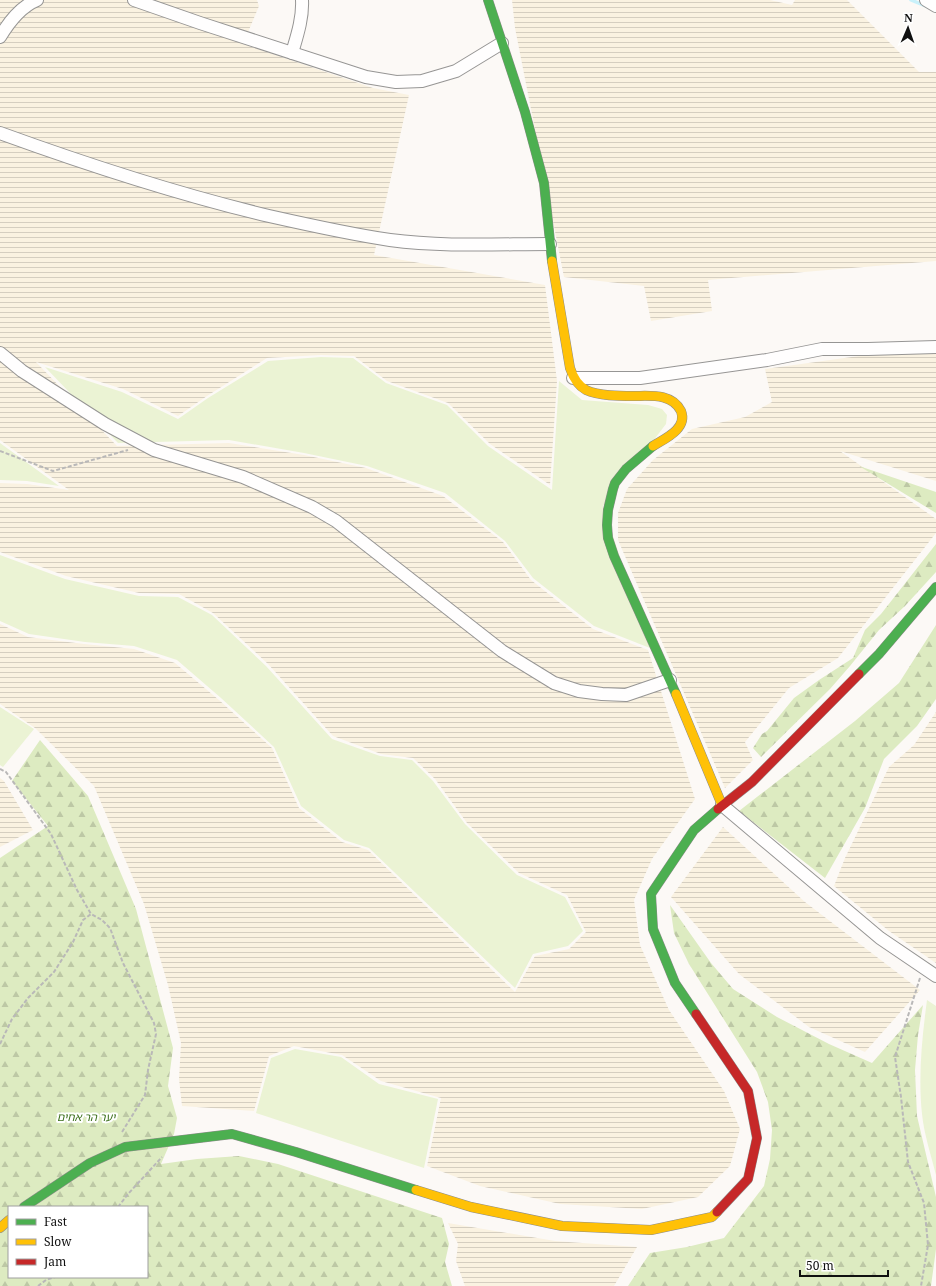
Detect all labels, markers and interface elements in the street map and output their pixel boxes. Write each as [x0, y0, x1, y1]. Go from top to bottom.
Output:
north arrow [888, 8, 928, 48]
text: N [904, 10, 913, 25]
park label: יער הר אחים [57, 1109, 117, 1124]
legend [8, 1206, 148, 1278]
text: Fast [44, 1213, 67, 1230]
text: Slow [44, 1233, 72, 1250]
scale bar [800, 1252, 888, 1278]
text: Jam [43, 1253, 66, 1270]
text: 50 m [806, 1257, 834, 1274]

